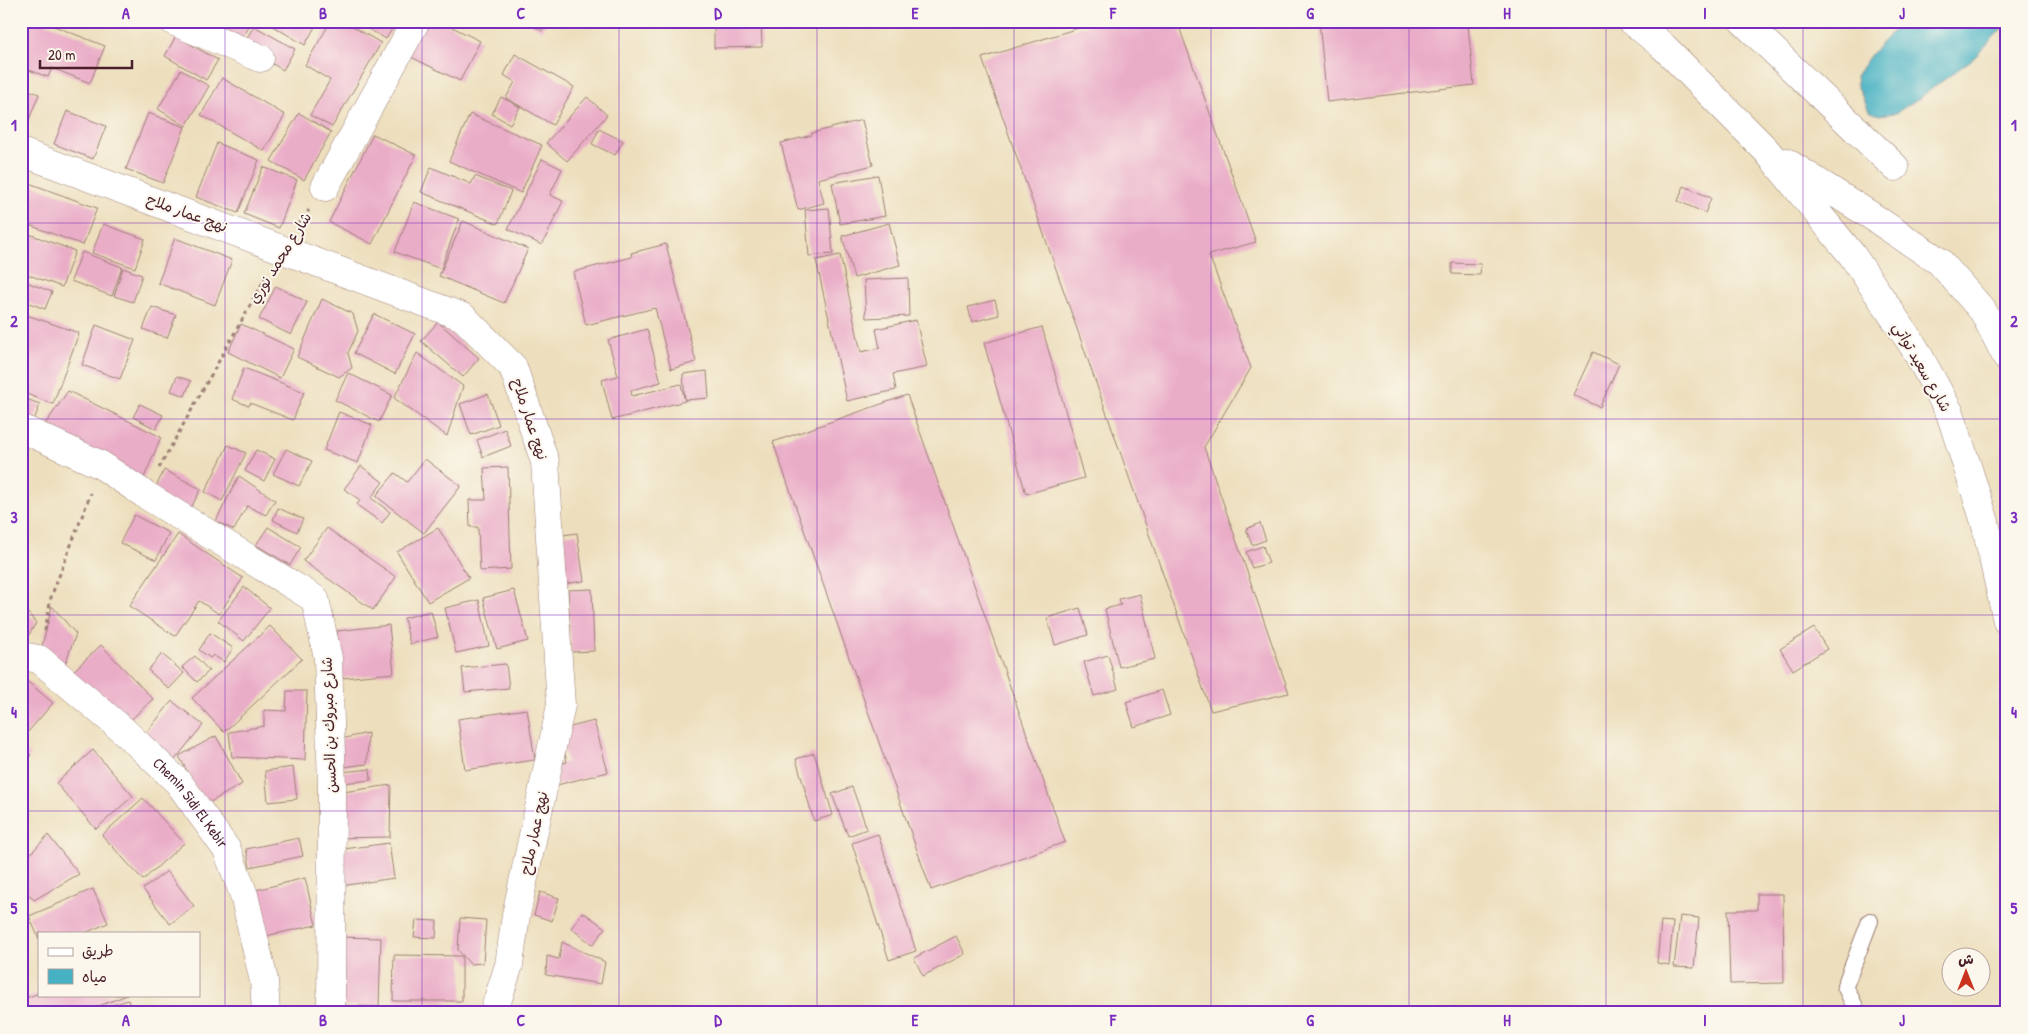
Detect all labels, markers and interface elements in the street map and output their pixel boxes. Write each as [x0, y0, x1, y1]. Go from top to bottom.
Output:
text: A [122, 2, 130, 24]
text: B [319, 2, 327, 24]
text: C [517, 2, 526, 24]
text: D [714, 2, 722, 24]
text: E [911, 2, 919, 24]
text: F [1109, 2, 1117, 24]
text: G [1306, 2, 1314, 24]
text: H [1503, 2, 1511, 24]
text: I [1703, 2, 1707, 24]
text: J [1899, 2, 1905, 24]
scale bar [40, 38, 132, 70]
text: 20 m [48, 44, 75, 65]
text: 1 [11, 114, 17, 136]
text: 1 [2011, 114, 2017, 136]
street label: نهج عمار ملاح [144, 188, 231, 237]
street label: شارع محمد نوري [243, 208, 317, 308]
text: 2 [10, 310, 18, 332]
text: 2 [2010, 310, 2018, 332]
street label: شارع سعيد تواتي [1886, 318, 1957, 417]
street label: نهج عمار ملاح [507, 375, 554, 462]
text: 3 [10, 506, 18, 528]
text: 3 [2010, 506, 2018, 528]
street label: شارع مبروك بن الحسن [316, 656, 341, 794]
text: 4 [11, 701, 17, 723]
text: 4 [2011, 701, 2017, 723]
street label: Chemin Sidi El Kebir [148, 753, 233, 852]
street label: نهج عمار ملاح [514, 789, 553, 877]
text: 5 [11, 897, 18, 919]
text: 5 [2011, 897, 2018, 919]
legend [38, 932, 200, 996]
text: طريق [82, 940, 114, 961]
north arrow [1940, 946, 1990, 996]
text: ش [1958, 949, 1974, 968]
text: مياه [82, 966, 107, 987]
text: A [122, 1009, 130, 1031]
text: B [319, 1009, 327, 1031]
text: C [517, 1009, 526, 1031]
text: D [714, 1009, 722, 1031]
text: E [911, 1009, 919, 1031]
text: F [1109, 1009, 1117, 1031]
text: G [1306, 1009, 1314, 1031]
text: H [1503, 1009, 1511, 1031]
text: I [1703, 1009, 1707, 1031]
text: J [1899, 1009, 1905, 1031]

